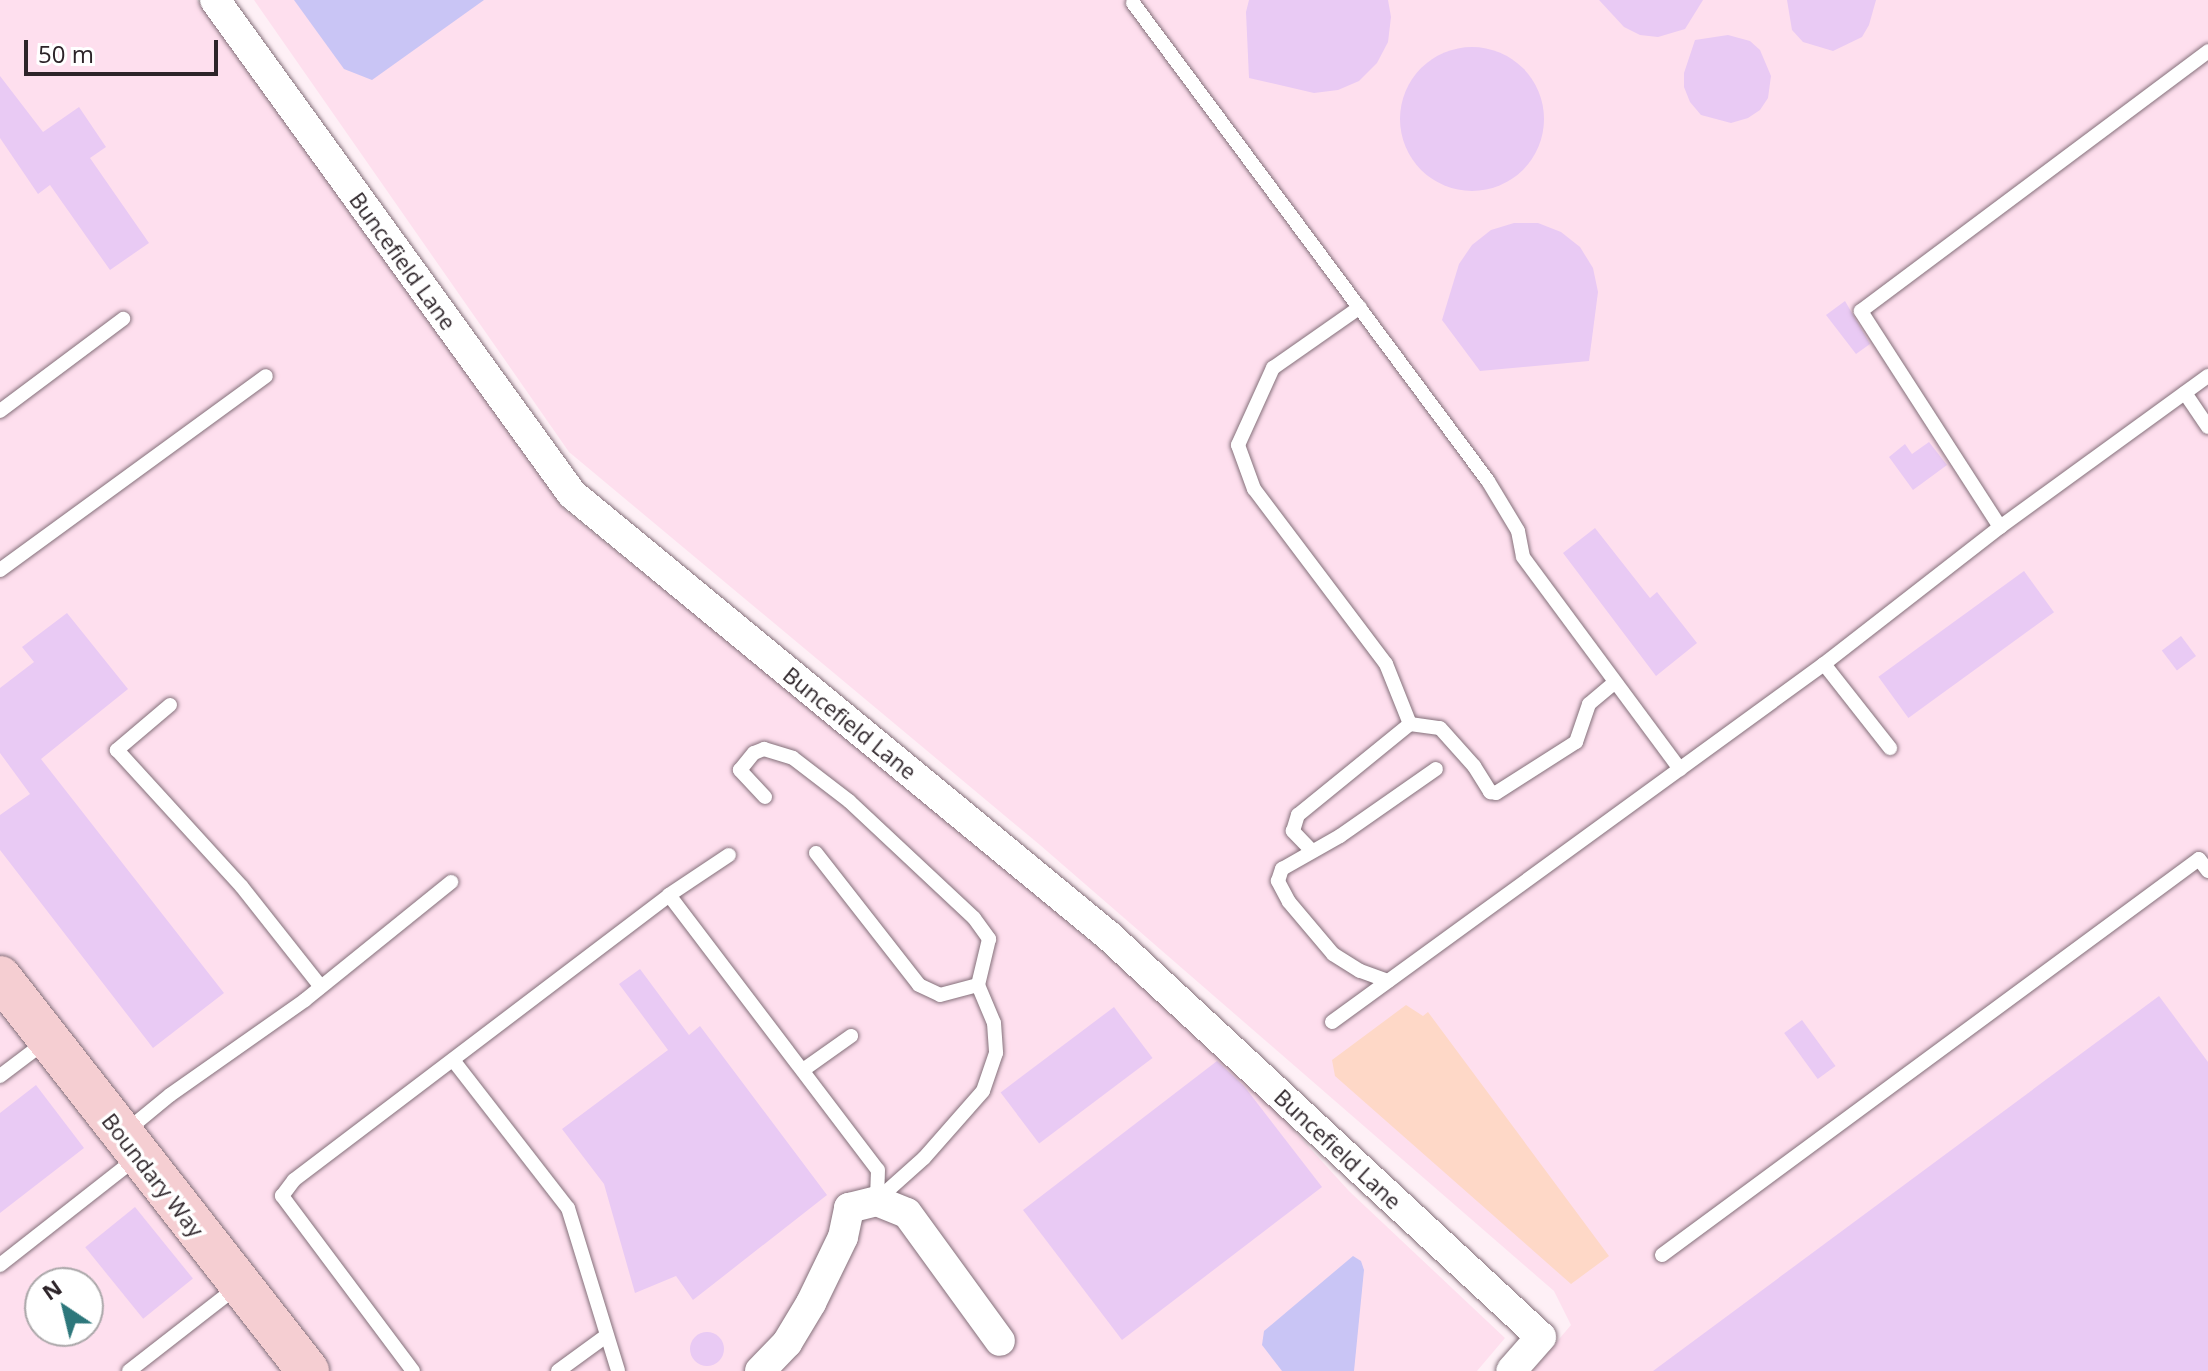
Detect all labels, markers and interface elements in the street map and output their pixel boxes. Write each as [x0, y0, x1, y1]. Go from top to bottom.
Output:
scale bar [28, 24, 222, 74]
text: 50 m [38, 37, 94, 70]
street label: Buncefield Lane [344, 187, 462, 335]
street label: Buncefield Lane [778, 661, 922, 785]
street label: Buncefield Lane [1269, 1084, 1407, 1214]
street label: Boundary Way [97, 1108, 209, 1242]
north arrow [24, 1267, 104, 1347]
text: N [35, 1272, 67, 1306]

